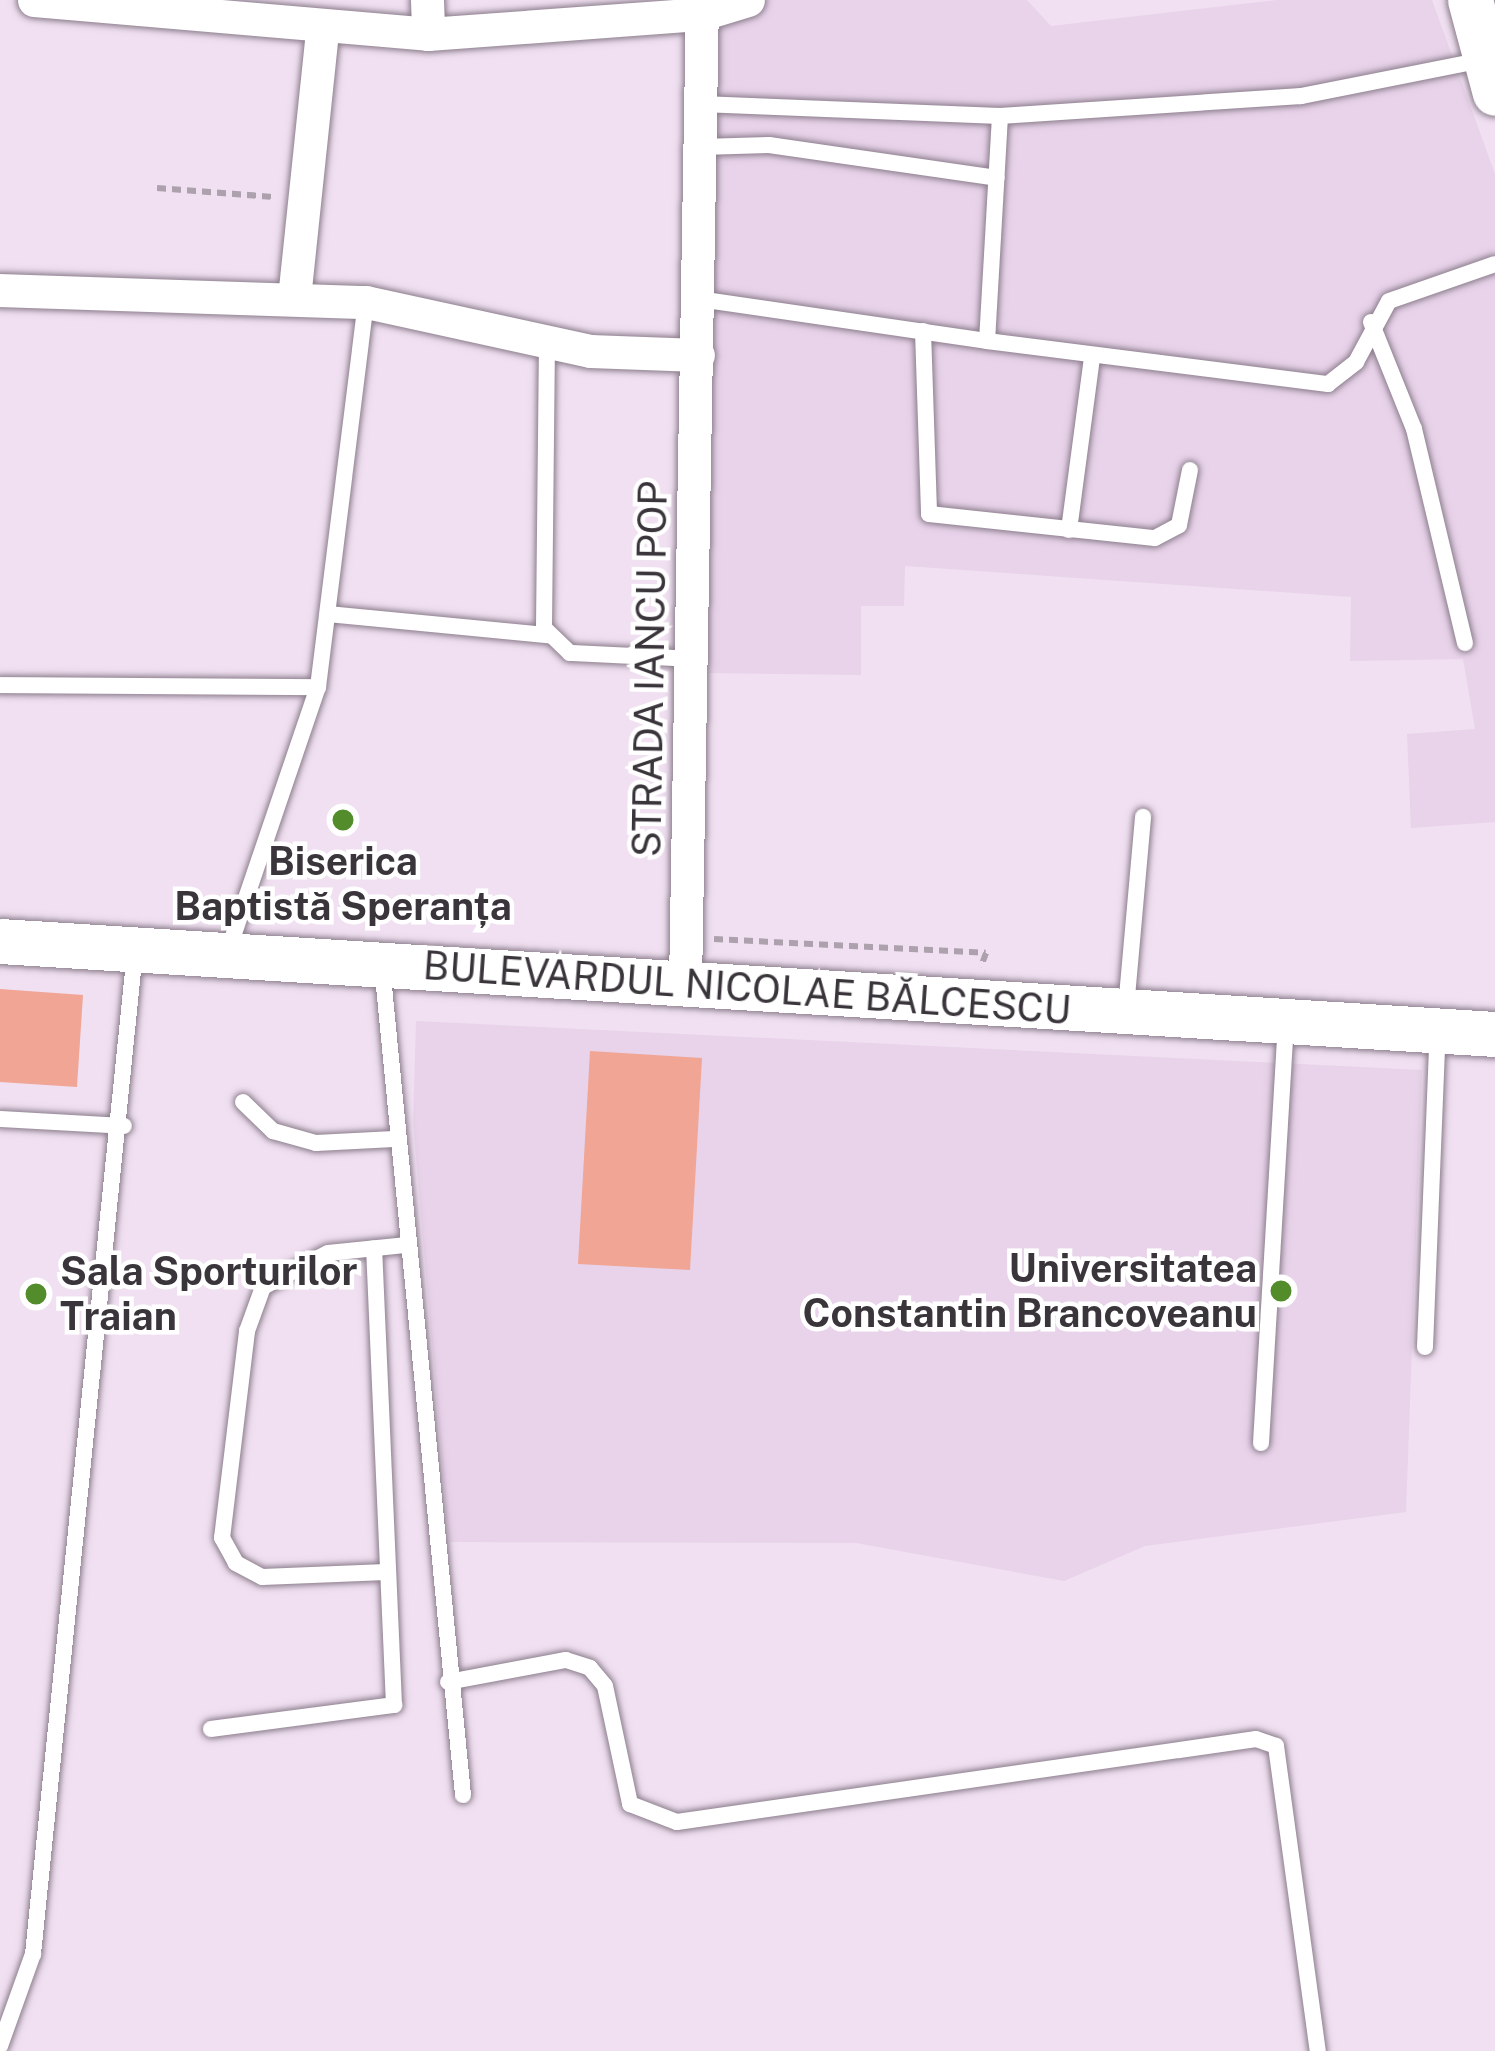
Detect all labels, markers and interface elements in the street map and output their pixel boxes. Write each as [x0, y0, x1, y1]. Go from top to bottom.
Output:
street label: STRADA IANCU POP [623, 481, 677, 857]
marker: Biserica Baptistă Speranța [330, 807, 356, 833]
place label: Biserica Baptistă Speranța [174, 839, 512, 930]
street label: BULEVARDUL NICOLAE BĂLCESCU [422, 942, 1072, 1034]
place label: Universitatea Constantin Brancoveanu [803, 1246, 1257, 1337]
place label: Sala Sporturilor Traian [60, 1249, 357, 1340]
marker: Universitatea Constantin Brancoveanu [1268, 1278, 1294, 1304]
marker: Sala Sporturilor Traian [23, 1281, 49, 1307]

